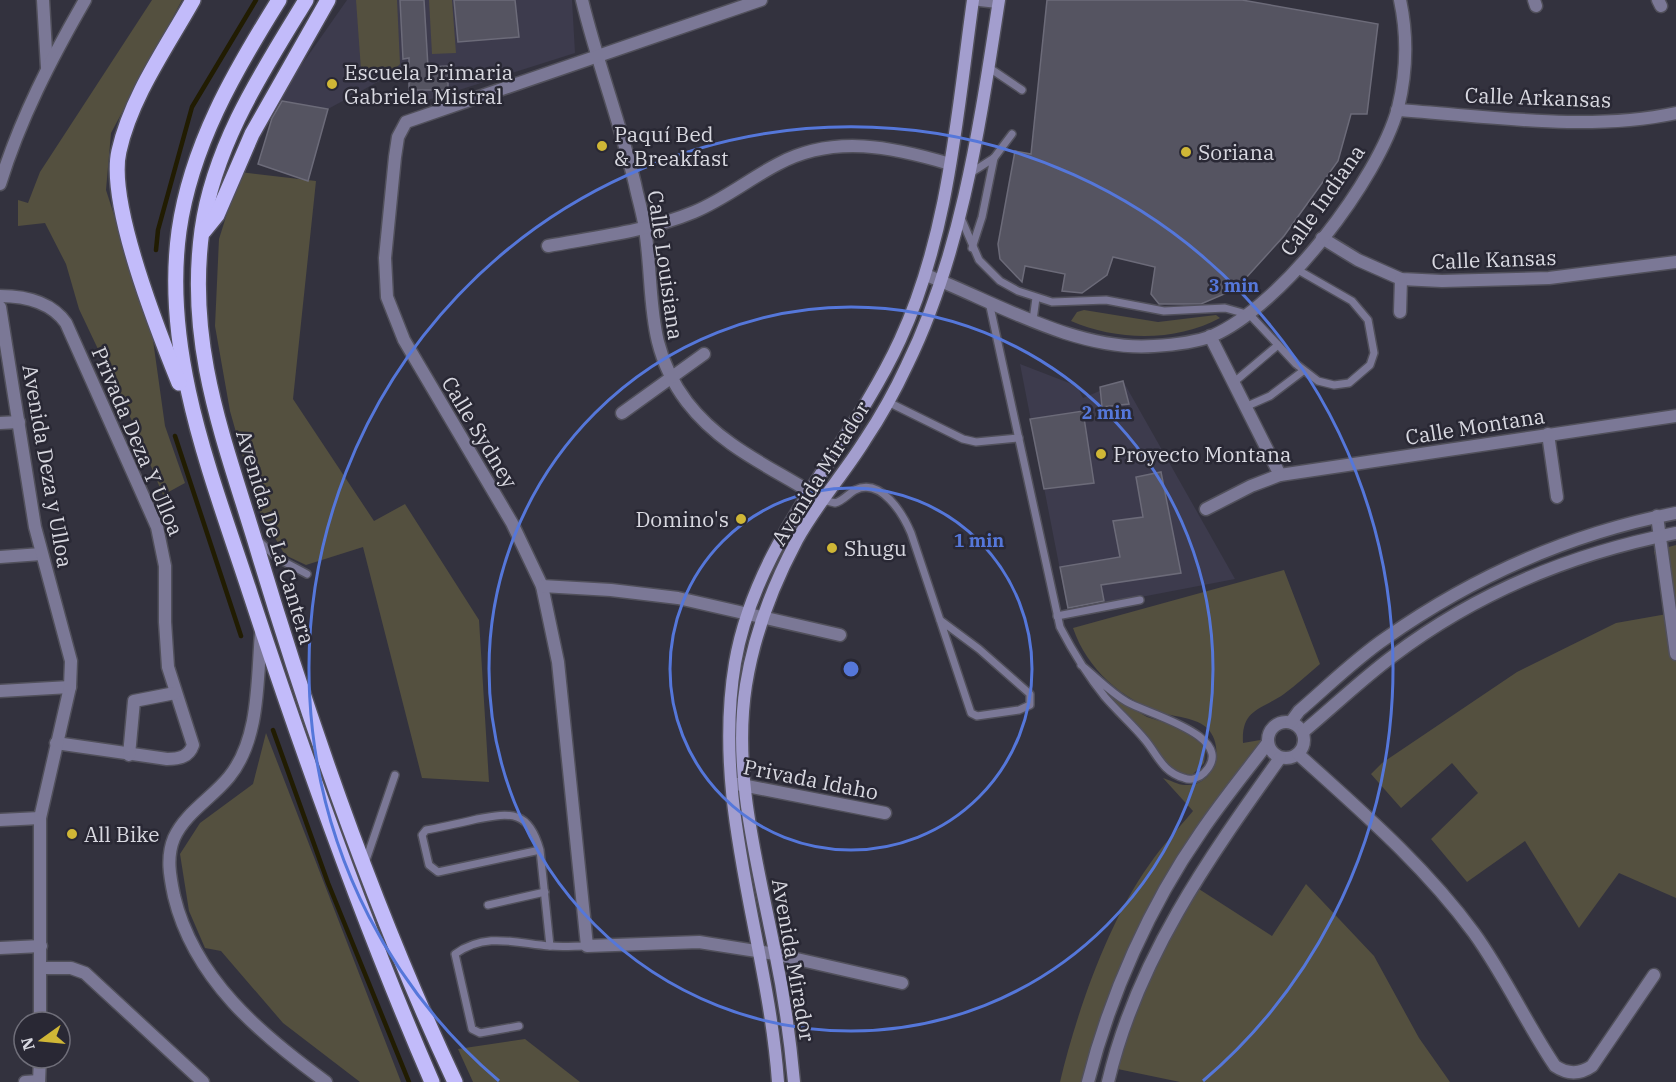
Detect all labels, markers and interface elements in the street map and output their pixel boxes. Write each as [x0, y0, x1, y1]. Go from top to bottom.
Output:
place label: Escuela Primaria Gabriela Mistral [344, 58, 513, 110]
marker: Escuela Primaria Gabriela Mistral [325, 77, 339, 91]
street label: Calle Arkansas [1464, 80, 1612, 114]
place label: Paquí Bed & Breakfast [614, 120, 729, 172]
place label: Soriana [1198, 138, 1274, 166]
marker: Paquí Bed & Breakfast [595, 139, 609, 153]
street label: Calle Indiana [1273, 139, 1371, 261]
marker: Soriana [1179, 145, 1193, 159]
street label: Calle Louisiana [642, 188, 690, 342]
street label: Calle Kansas [1431, 243, 1557, 275]
text: 3 min [1209, 274, 1259, 297]
street label: Privada Deza Y Ulloa [85, 342, 191, 540]
street label: Avenida Deza y Ulloa [16, 362, 80, 570]
street label: Calle Sydney [436, 371, 525, 494]
street label: Avenida Mirador [764, 395, 876, 550]
text: 2 min [1082, 401, 1132, 424]
street label: Calle Montana [1403, 401, 1547, 451]
street label: Avenida De La Cantera [230, 426, 322, 648]
place label: Proyecto Montana [1113, 440, 1292, 468]
marker: Proyecto Montana [1094, 447, 1108, 461]
place label: Domino's [636, 505, 729, 533]
marker: Domino's [734, 512, 748, 526]
text: 1 min [954, 529, 1004, 552]
place label: Shugu [844, 534, 907, 562]
marker: Shugu [825, 541, 839, 555]
centre of rings [841, 659, 861, 679]
street label: Privada Idaho [741, 752, 881, 806]
place label: All Bike [84, 820, 160, 848]
marker: All Bike [65, 827, 79, 841]
street label: Avenida Mirador [766, 876, 822, 1044]
north arrow [12, 1010, 72, 1070]
text: N [16, 1035, 39, 1053]

